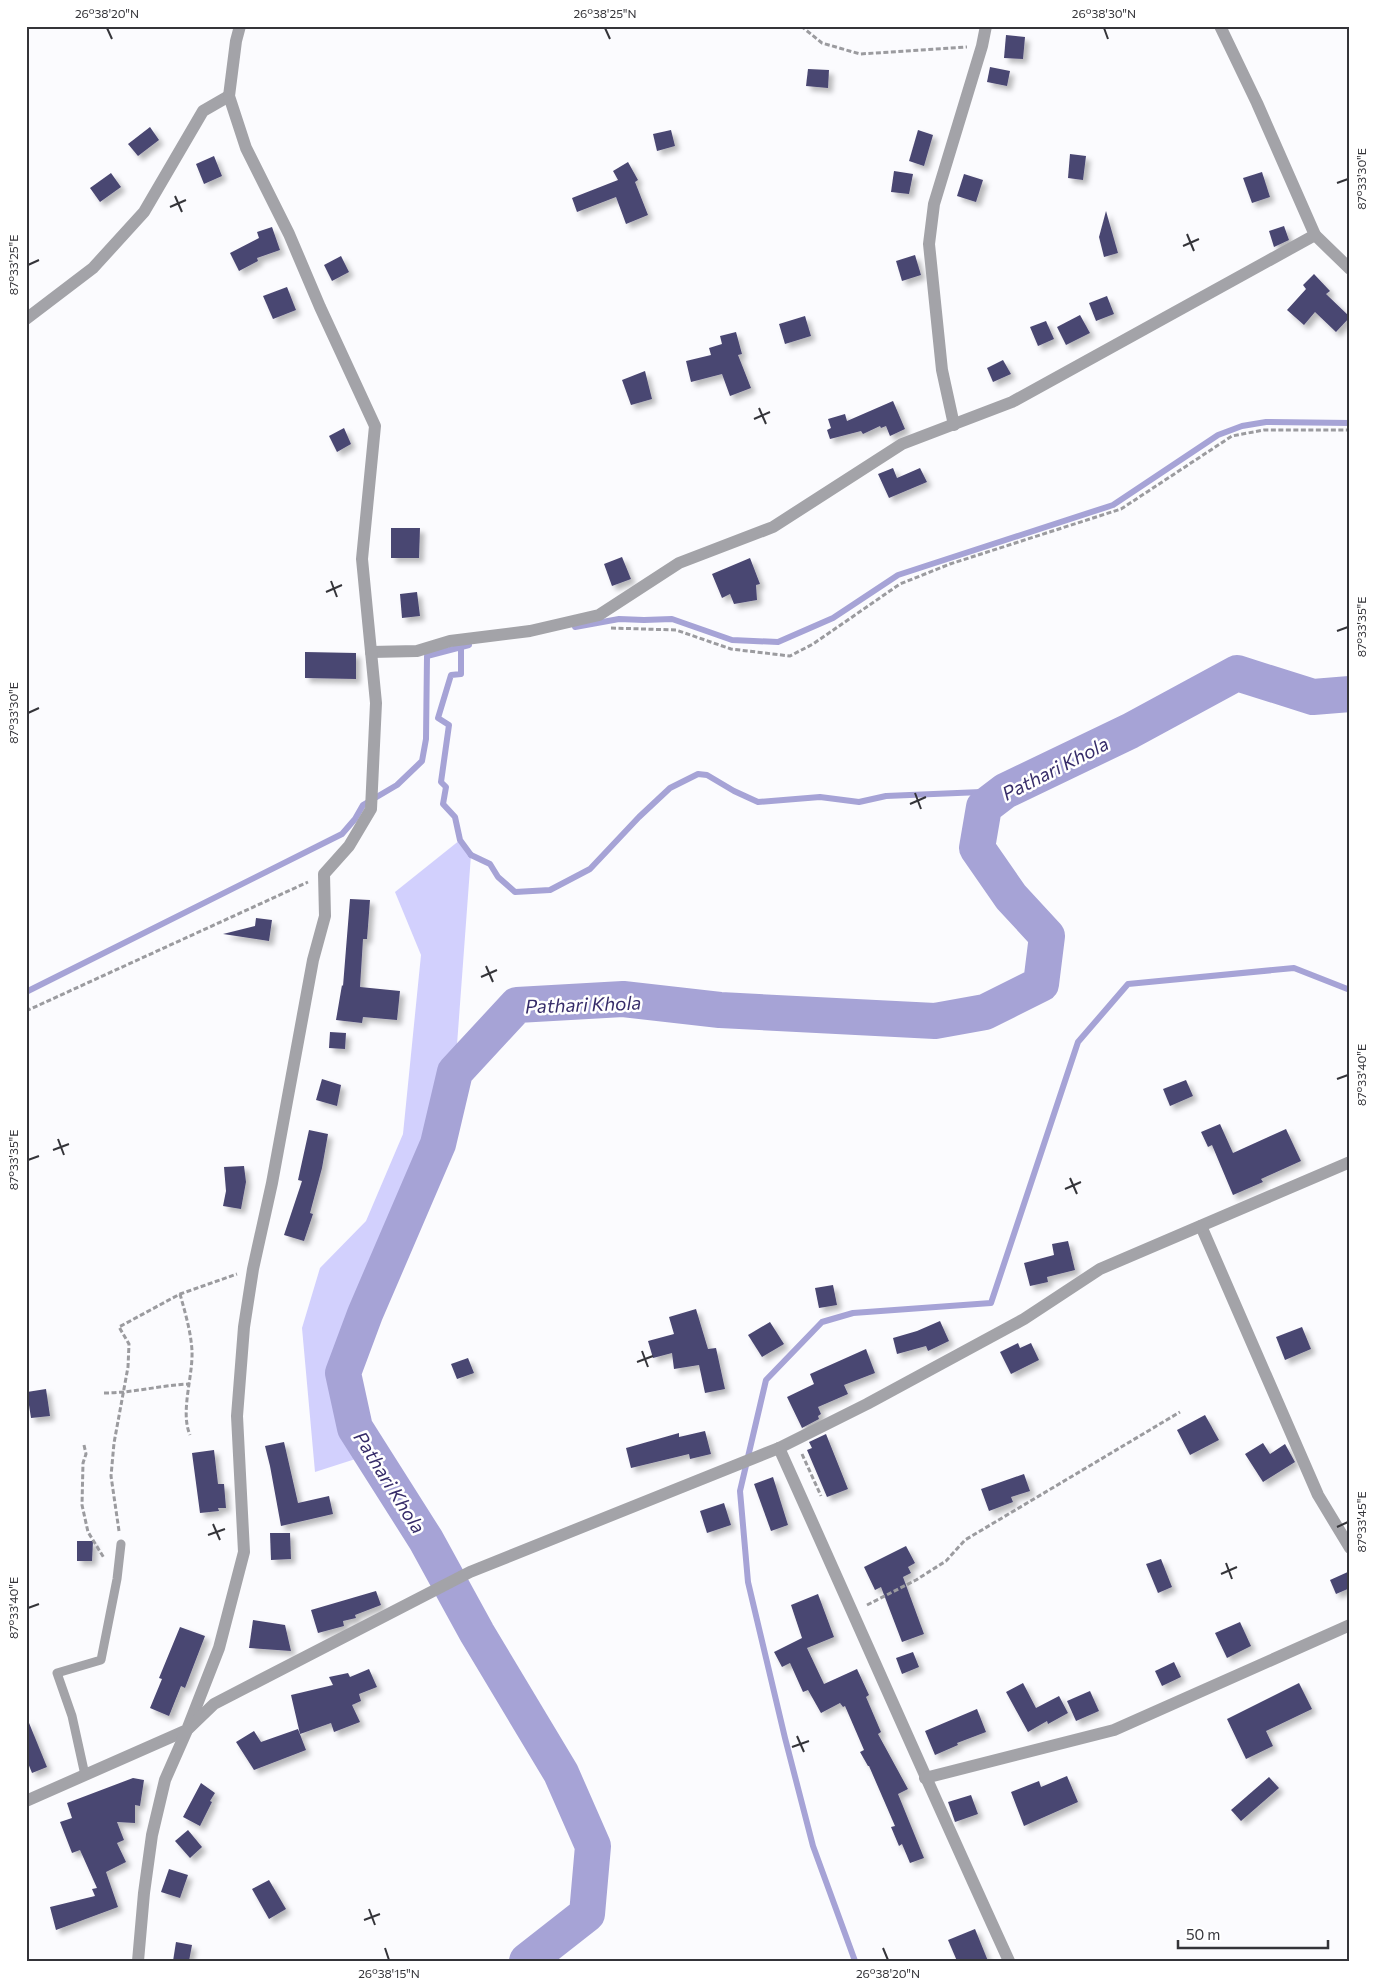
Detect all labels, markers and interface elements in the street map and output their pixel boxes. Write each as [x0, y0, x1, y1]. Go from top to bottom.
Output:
text: 26°38'20"N [75, 6, 139, 20]
text: 26°38'25"N [573, 6, 637, 20]
text: 26°38'30"N [1072, 6, 1136, 20]
text: 87°33'30"E [1354, 148, 1368, 210]
text: 87°33'25"E [6, 235, 20, 295]
text: 87°33'35"E [1354, 597, 1368, 657]
text: 87°33'30"E [6, 682, 20, 744]
water label: Pathari Khola [998, 731, 1112, 805]
water label: Pathari Khola [524, 990, 642, 1018]
text: 87°33'40"E [1354, 1044, 1368, 1106]
text: 87°33'35"E [6, 1130, 20, 1190]
water label: Pathari Khola [349, 1427, 431, 1537]
text: 87°33'45"E [1354, 1491, 1368, 1553]
text: 87°33'40"E [6, 1577, 20, 1639]
scale bar [1178, 1917, 1328, 1949]
text: 50 m [1186, 1925, 1220, 1943]
text: 26°38'15"N [358, 1966, 420, 1980]
text: 26°38'20"N [856, 1966, 920, 1980]

